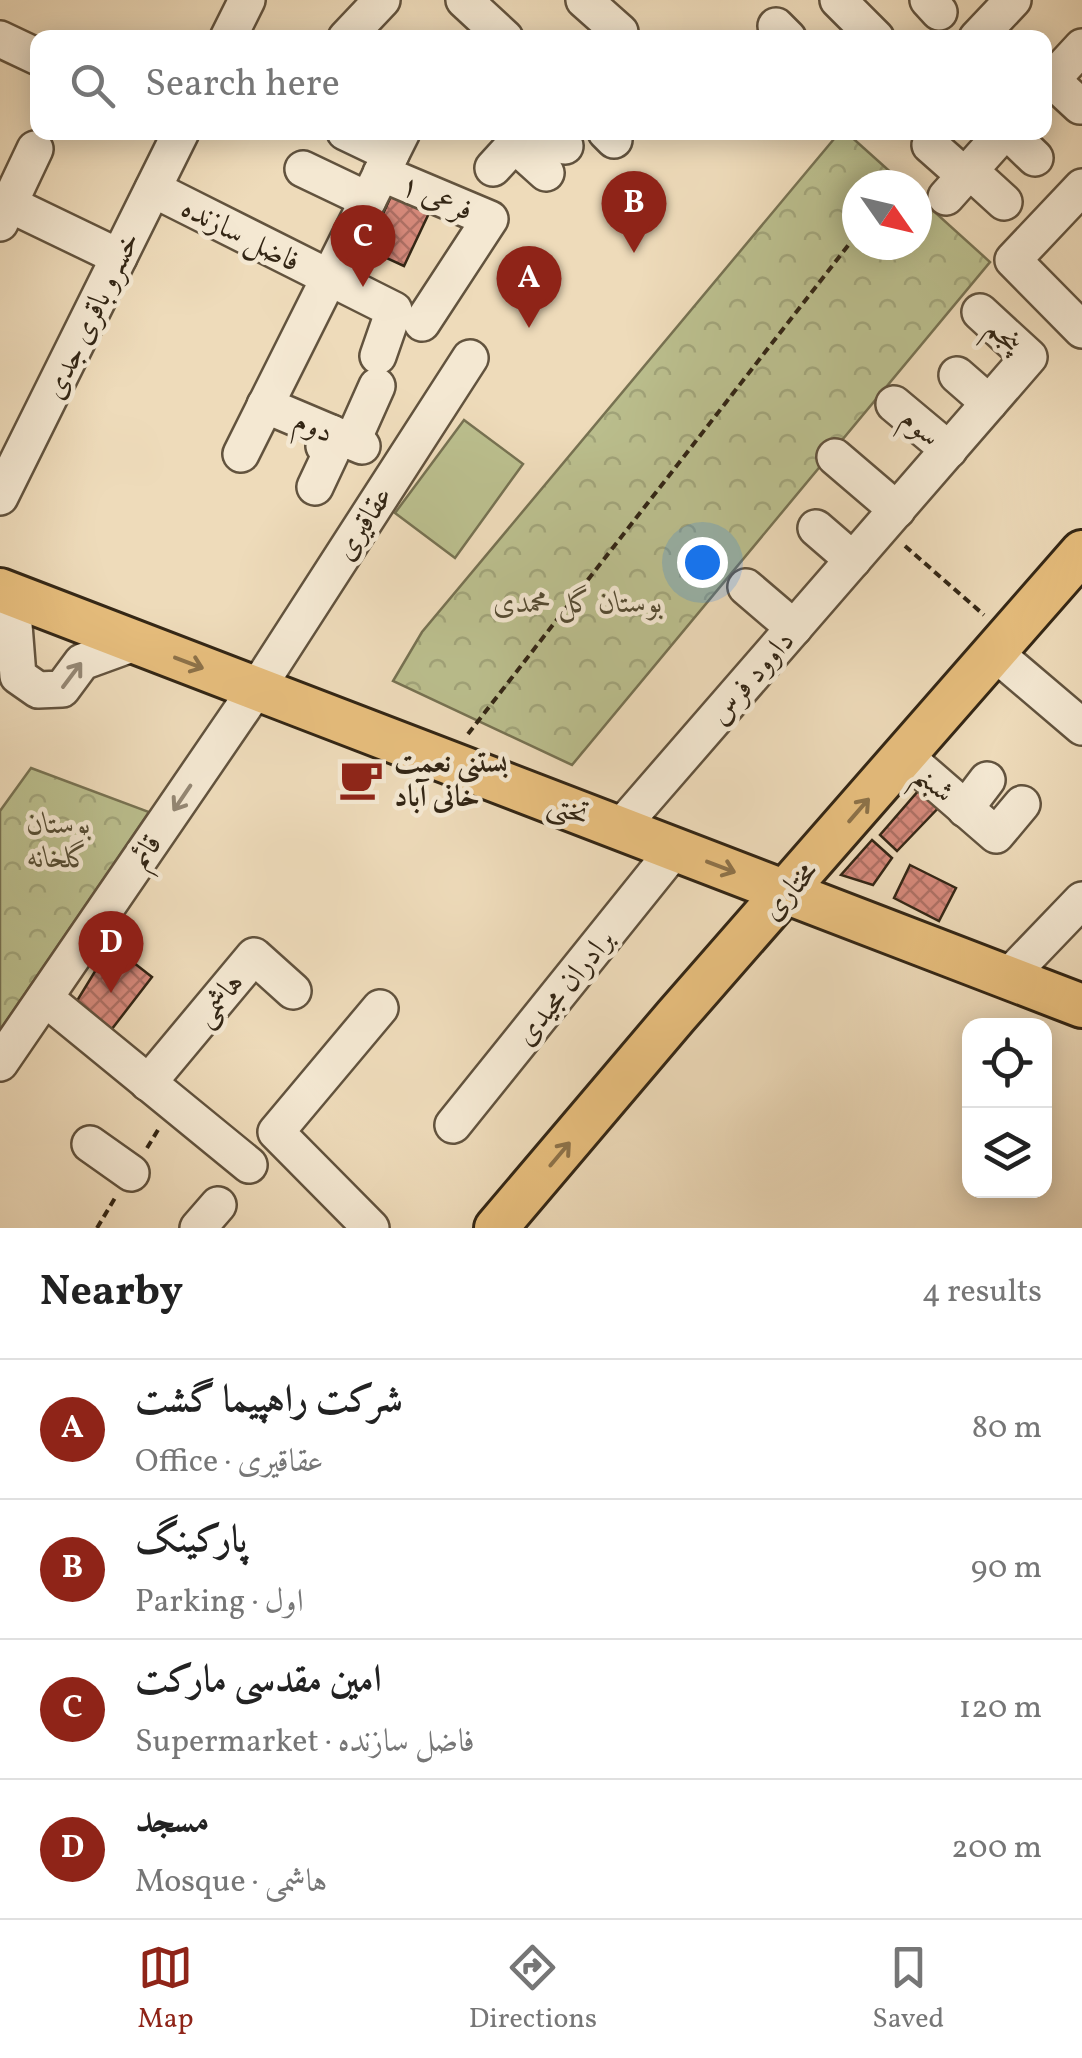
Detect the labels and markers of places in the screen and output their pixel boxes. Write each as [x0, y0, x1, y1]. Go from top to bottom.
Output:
pin: B [602, 170, 666, 253]
pin: C [330, 204, 396, 287]
pin: A [496, 245, 562, 328]
place label: بستنی نعمت خانی آباد [394, 743, 508, 819]
cafe icon: بستنی نعمت خانی آباد [337, 755, 385, 803]
pin: D [78, 910, 144, 993]

